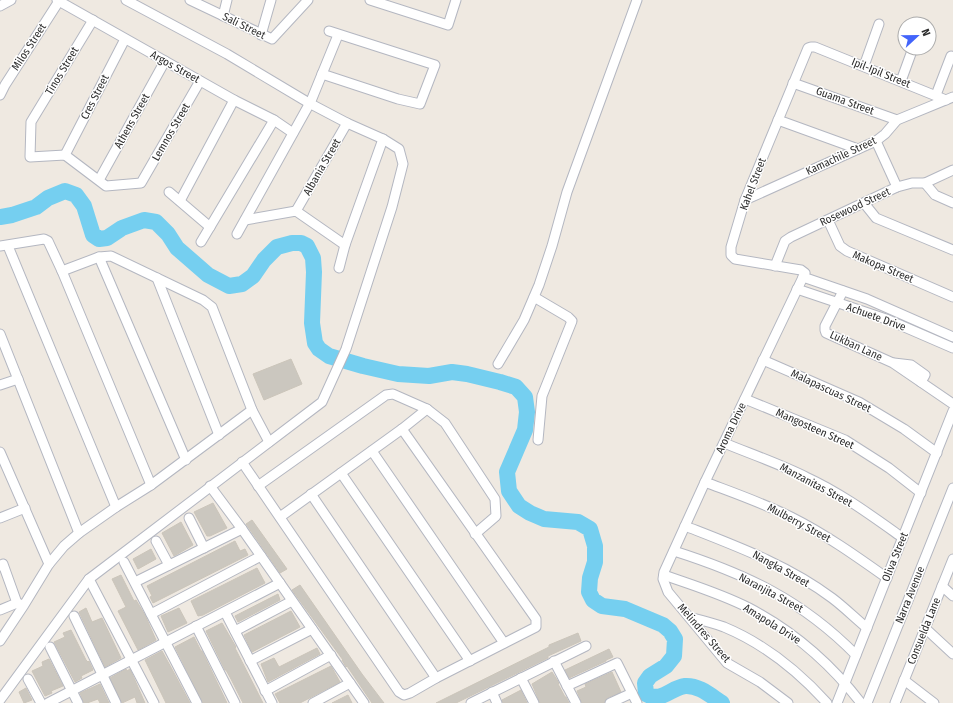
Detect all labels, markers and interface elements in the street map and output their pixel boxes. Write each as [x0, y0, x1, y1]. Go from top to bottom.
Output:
street label: Sali Street [220, 10, 268, 42]
north arrow [897, 16, 937, 56]
street label: Milos Street [9, 21, 49, 73]
text: N [919, 27, 933, 38]
street label: Tinos Street [43, 44, 82, 97]
street label: Argos Street [148, 48, 202, 86]
street label: Ipil-Ipil Street [850, 55, 913, 91]
street label: Cres Street [78, 72, 112, 122]
street label: Guama Street [814, 84, 876, 118]
street label: Athens Street [112, 91, 153, 151]
street label: Lemnos Street [149, 100, 193, 163]
street label: Kamachile Street [804, 134, 879, 178]
street label: Albania Street [301, 136, 344, 198]
street label: Kahel Street [737, 156, 769, 212]
street label: Rosewood Street [818, 185, 893, 229]
street label: Makopa Street [851, 248, 916, 286]
street label: Achuete Drive [845, 300, 907, 334]
street label: Lukban Lane [828, 328, 884, 364]
street label: Malapascuas Street [789, 367, 874, 415]
street label: Aroma Drive [713, 401, 749, 455]
street label: Mangosteen Street [774, 406, 856, 452]
street label: Manzanitas Street [777, 460, 855, 510]
street label: Mulberry Street [765, 501, 833, 545]
street label: Oliva Street [879, 530, 911, 584]
street label: Nangka Street [750, 548, 812, 590]
street label: Narra Avenue [893, 565, 927, 625]
street label: Naranjita Street [737, 571, 806, 616]
street label: Consuelda Lane [905, 596, 943, 666]
street label: Melindres Street [675, 601, 733, 665]
street label: Amapola Drive [741, 601, 803, 647]

